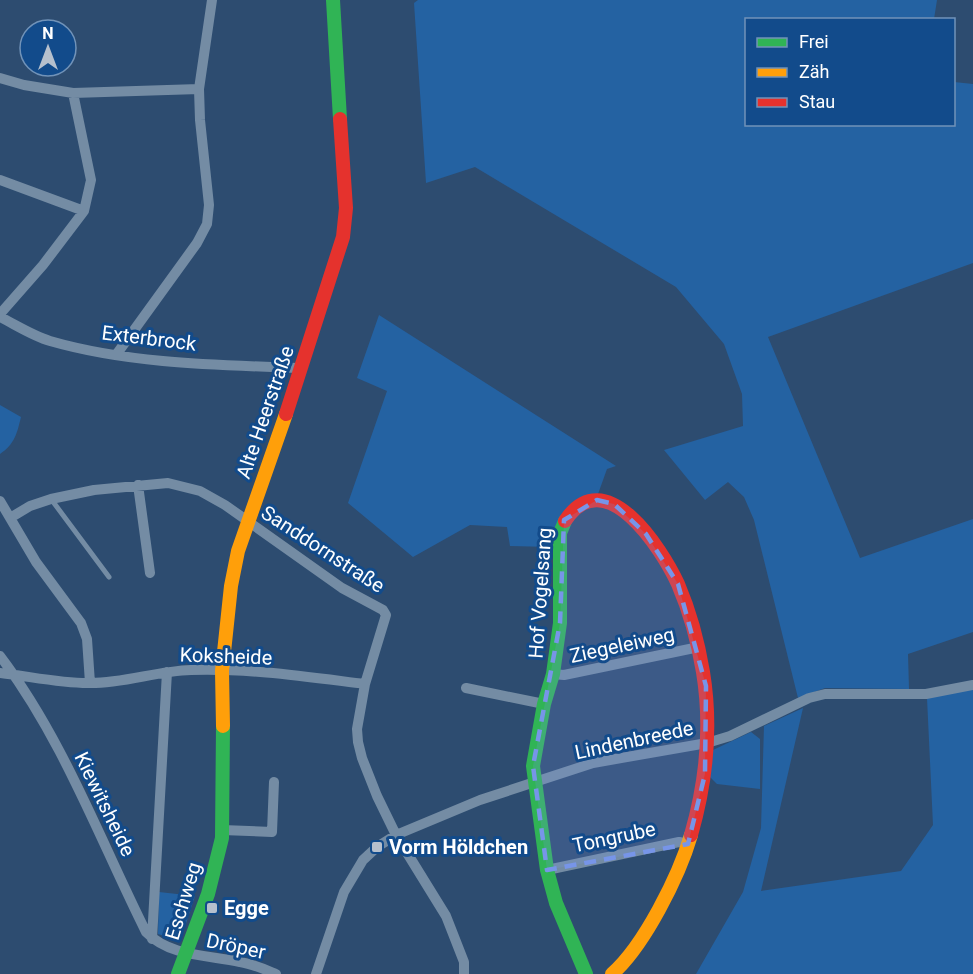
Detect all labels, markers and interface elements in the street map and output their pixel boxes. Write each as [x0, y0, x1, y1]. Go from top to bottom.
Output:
north arrow [18, 18, 78, 78]
legend [745, 18, 955, 126]
text: N [42, 24, 54, 43]
text: Frei [799, 31, 829, 52]
text: Zäh [799, 61, 830, 82]
text: Stau [799, 91, 835, 112]
street label: Exterbrock [100, 320, 198, 356]
street label: Alte Heerstraße [231, 342, 299, 482]
street label: Sanddornstraße [257, 500, 389, 598]
street label: Hof Vogelsang [523, 527, 557, 659]
street label: Ziegeleiweg [567, 622, 677, 668]
street label: Koksheide [179, 642, 273, 670]
street label: Lindenbreede [573, 716, 695, 764]
street label: Kiewitsheide [69, 748, 141, 860]
street label: Tongrube [570, 816, 658, 858]
place label: Vorm Höldchen [389, 835, 528, 859]
marker: Vorm Höldchen [370, 840, 384, 854]
street label: Eschweg [160, 859, 206, 943]
place label: Egge [224, 896, 269, 920]
marker: Egge [205, 901, 219, 915]
street label: Dröper [204, 928, 268, 964]

